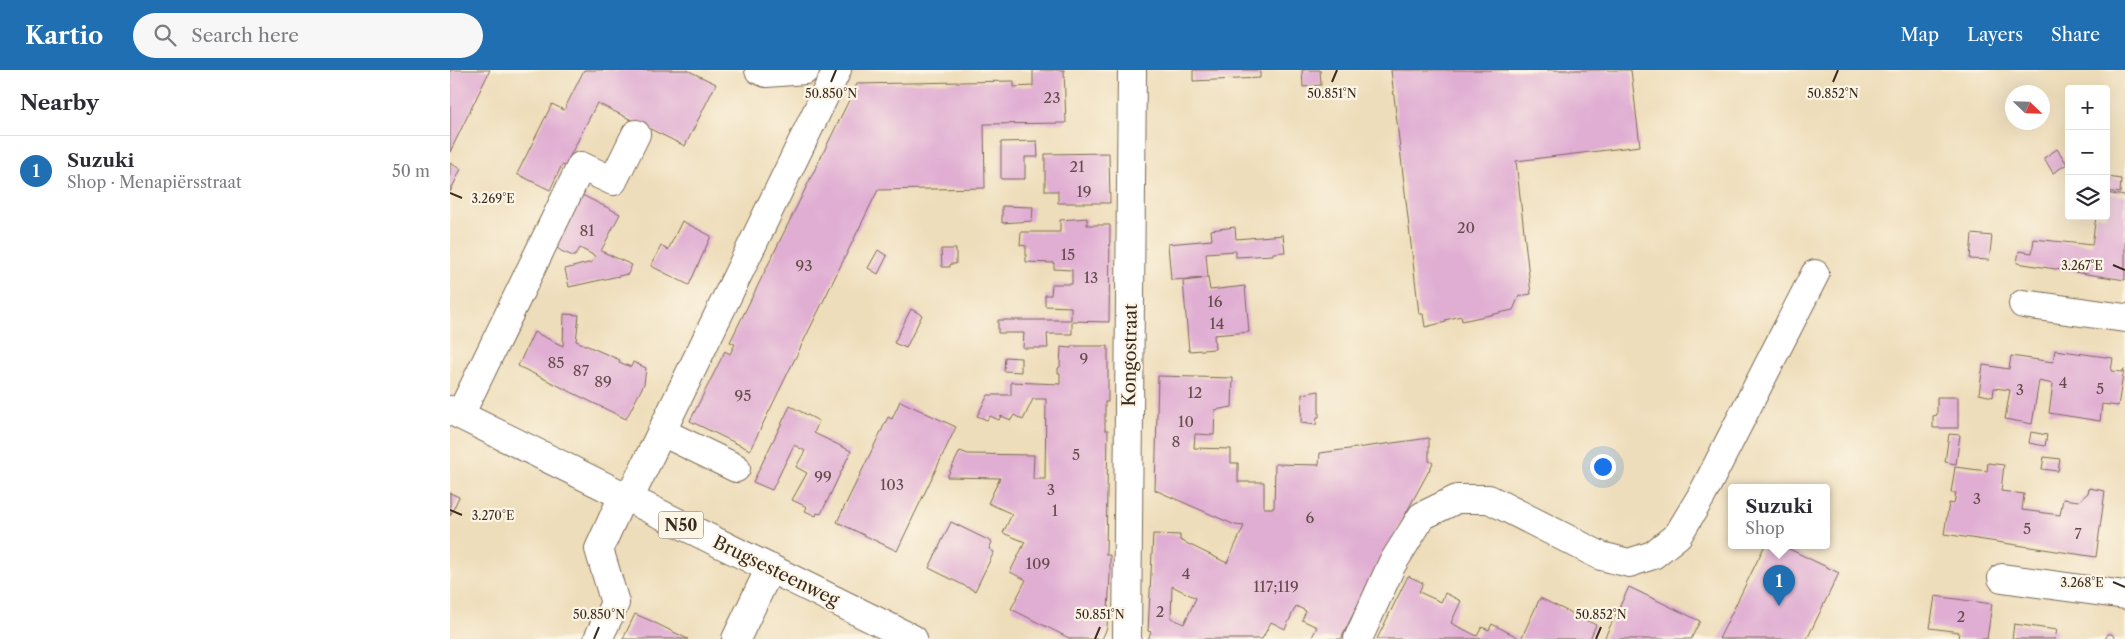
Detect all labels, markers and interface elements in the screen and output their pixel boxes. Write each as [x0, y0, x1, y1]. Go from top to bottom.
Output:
search box [133, 13, 483, 58]
text: Kartio [25, 21, 103, 50]
icon: search [151, 21, 179, 49]
text: Search here [191, 24, 299, 47]
text: Map [1901, 24, 1939, 46]
text: Layers [1967, 24, 2023, 46]
text: Share [2051, 24, 2100, 46]
north arrow [2005, 85, 2050, 130]
map controls [2065, 85, 2110, 220]
button: + [2065, 85, 2110, 130]
text: 50.850°N [805, 86, 857, 101]
text: 50.851°N [1307, 86, 1357, 101]
text: 50.852°N [1807, 86, 1859, 101]
house number: 23 [1044, 88, 1060, 107]
text: Nearby [20, 90, 99, 115]
button: − [2065, 130, 2110, 175]
text: Suzuki [67, 149, 134, 172]
house number: 21 [1070, 157, 1085, 176]
text: 1 [32, 161, 40, 181]
text: 50 m [392, 161, 430, 181]
text: Shop · Menapiërsstraat [67, 172, 242, 192]
button: layers [2065, 175, 2110, 220]
house number: 19 [1076, 182, 1092, 201]
text: 3.269°E [472, 191, 514, 206]
house number: 20 [1457, 218, 1475, 237]
house number: 81 [579, 221, 595, 240]
house number: 15 [1061, 245, 1075, 264]
house number: 93 [795, 256, 813, 275]
text: 3.267°E [2061, 258, 2103, 273]
house number: 13 [1084, 268, 1098, 287]
house number: 16 [1207, 292, 1223, 311]
street label: Kongostraat [1118, 303, 1142, 407]
house number: 14 [1210, 314, 1224, 333]
house number: 9 [1080, 349, 1088, 368]
house number: 85 [547, 353, 565, 372]
house number: 87 [573, 361, 590, 380]
house number: 89 [594, 372, 612, 391]
house number: 4 [2059, 373, 2067, 392]
house number: 5 [2096, 379, 2104, 398]
house number: 3 [2016, 380, 2024, 399]
house number: 12 [1188, 383, 1202, 402]
house number: 95 [735, 386, 751, 405]
house number: 10 [1178, 412, 1194, 431]
house number: 8 [1172, 432, 1181, 451]
house number: 5 [1072, 445, 1080, 464]
your location [1590, 454, 1616, 480]
house number: 99 [814, 467, 832, 486]
house number: 103 [880, 475, 904, 494]
house number: 3 [1047, 480, 1055, 499]
popup [1728, 484, 1830, 549]
house number: 3 [1973, 489, 1981, 508]
text: Suzuki [1745, 495, 1813, 518]
house number: 1 [1052, 501, 1059, 520]
text: 3.270°E [472, 508, 514, 523]
house number: 6 [1306, 508, 1315, 527]
road number: N50 [658, 512, 704, 538]
text: Shop [1745, 518, 1785, 538]
house number: 5 [2023, 519, 2031, 538]
house number: 7 [2074, 524, 2082, 543]
street label: Brugsesteenweg [709, 531, 843, 611]
house number: 109 [1026, 554, 1050, 573]
house number: 4 [1182, 564, 1190, 583]
pin: 1 [1763, 565, 1795, 606]
text: 3.268°E [2060, 575, 2104, 590]
house number: 117;119 [1253, 577, 1299, 596]
house number: 2 [1156, 602, 1164, 621]
text: 50.850°N [573, 607, 625, 622]
text: 50.851°N [1075, 607, 1125, 622]
text: 50.852°N [1575, 607, 1627, 622]
house number: 2 [1957, 607, 1965, 626]

